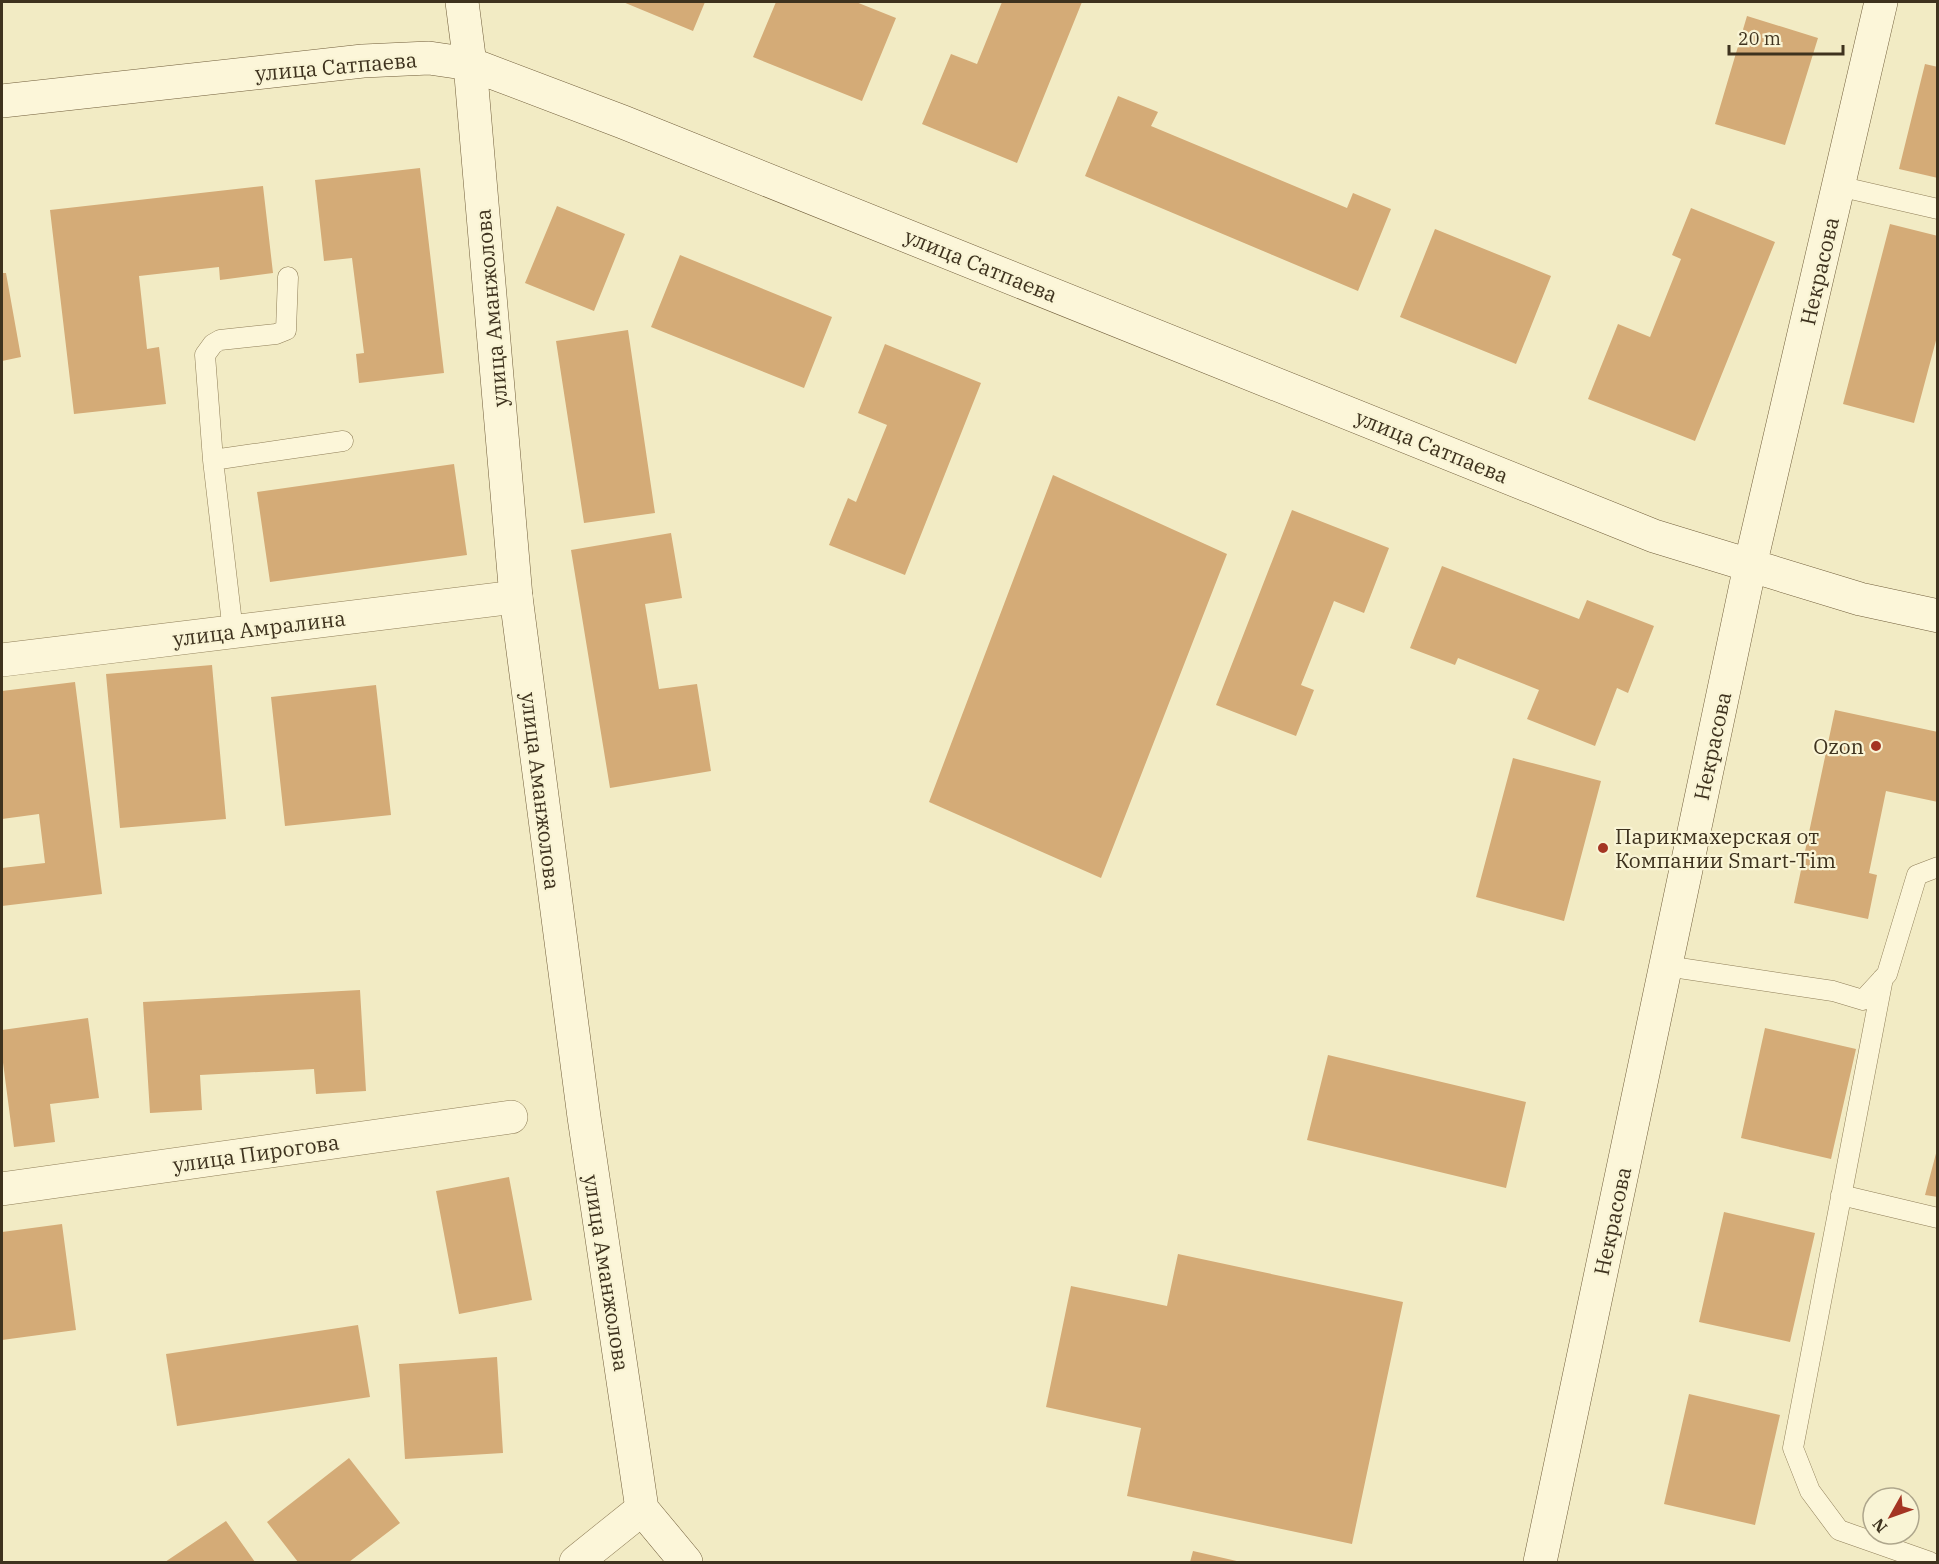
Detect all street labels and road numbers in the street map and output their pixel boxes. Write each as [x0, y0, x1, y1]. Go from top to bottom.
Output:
street label: улица Сатпаева [254, 45, 418, 87]
street label: улица Аманжолова [468, 208, 514, 408]
street label: Некрасова [1793, 214, 1845, 328]
street label: улица Сатпаева [900, 222, 1062, 308]
street label: улица Сатпаева [1351, 403, 1513, 489]
street label: улица Амралина [171, 604, 347, 652]
street label: Некрасова [1687, 689, 1737, 803]
street label: улица Аманжолова [515, 691, 567, 891]
street label: улица Пирогова [171, 1127, 341, 1179]
street label: Некрасова [1587, 1164, 1637, 1278]
street label: улица Аманжолова [578, 1173, 636, 1373]

